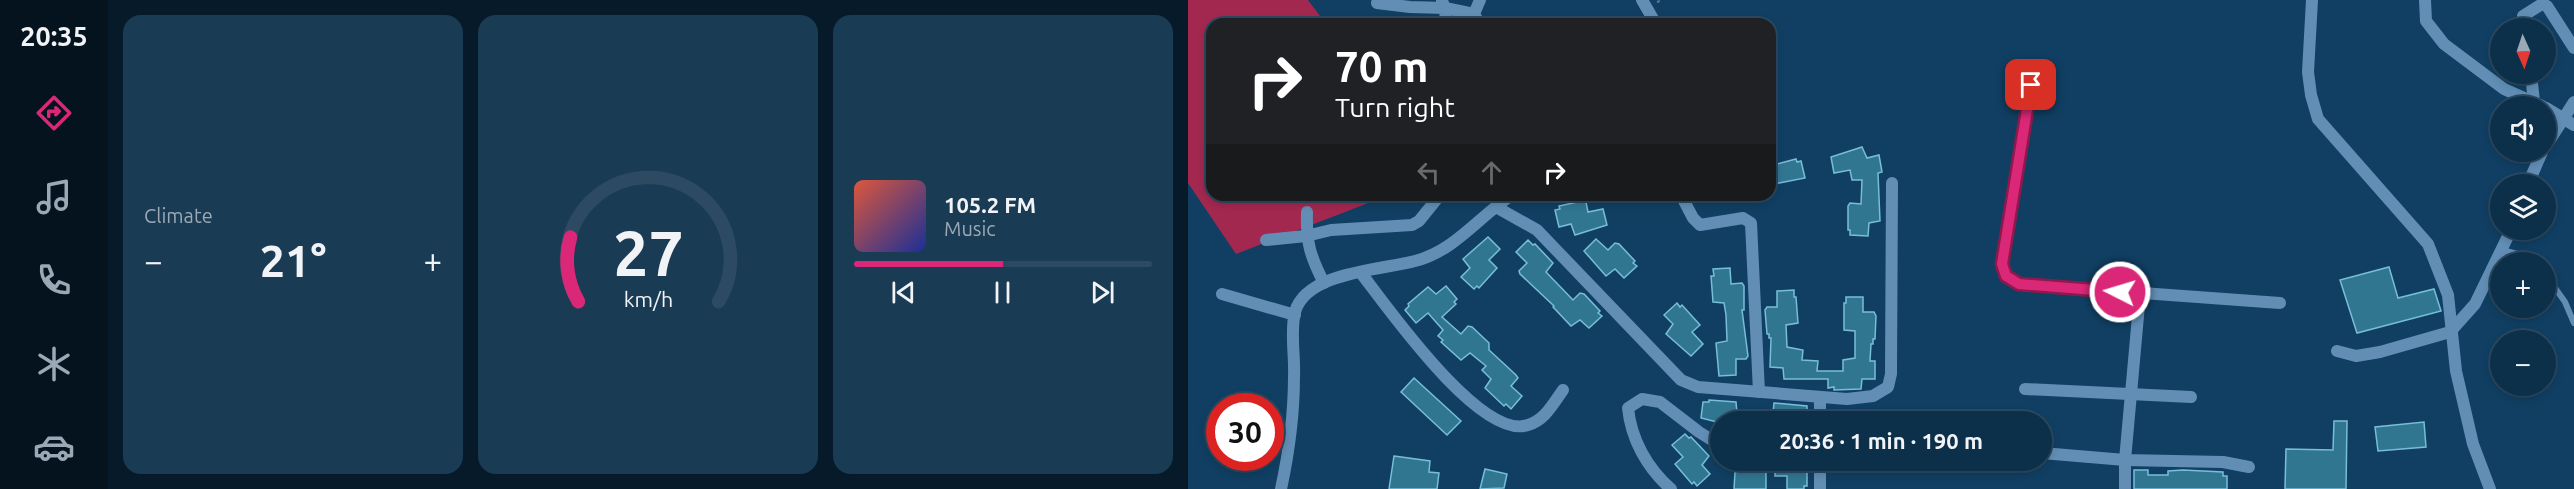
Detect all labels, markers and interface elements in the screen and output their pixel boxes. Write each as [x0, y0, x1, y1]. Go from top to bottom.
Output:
north arrow [2490, 18, 2556, 84]
map controls [2490, 18, 2556, 396]
text: 20:35 [20, 21, 88, 51]
icon: right [1236, 42, 1314, 120]
text: 70 m [1335, 43, 1429, 90]
pin [2005, 59, 2056, 110]
icon: arrive [2014, 68, 2047, 101]
icon: directions [33, 92, 75, 134]
text: Turn right [1335, 92, 1455, 122]
button: sound [2490, 96, 2556, 162]
icon: left [1412, 156, 1445, 189]
icon: ahead [1475, 156, 1508, 189]
icon: right [1538, 156, 1571, 189]
button: layers [2490, 174, 2556, 240]
icon: music [33, 176, 75, 218]
text: 105.2 FM [944, 192, 1036, 217]
text: Climate [144, 204, 213, 227]
text: Music [944, 217, 996, 240]
text: 27 [613, 218, 683, 288]
text: 21° [260, 235, 326, 286]
text: − [144, 242, 163, 279]
text: + [423, 242, 442, 279]
button: + [2490, 252, 2556, 318]
icon: phone [33, 259, 75, 301]
position arrow [2088, 260, 2152, 324]
icon: previous [887, 276, 920, 309]
icon: pause [986, 276, 1019, 309]
icon: next [1086, 276, 1119, 309]
text: km/h [623, 287, 673, 311]
button: − [2490, 330, 2556, 396]
icon: climate [33, 343, 75, 385]
speed limit sign: 30 [1206, 393, 1284, 471]
icon: car [33, 426, 75, 468]
text: 20:36 · 1 min · 190 m [1779, 428, 1983, 453]

